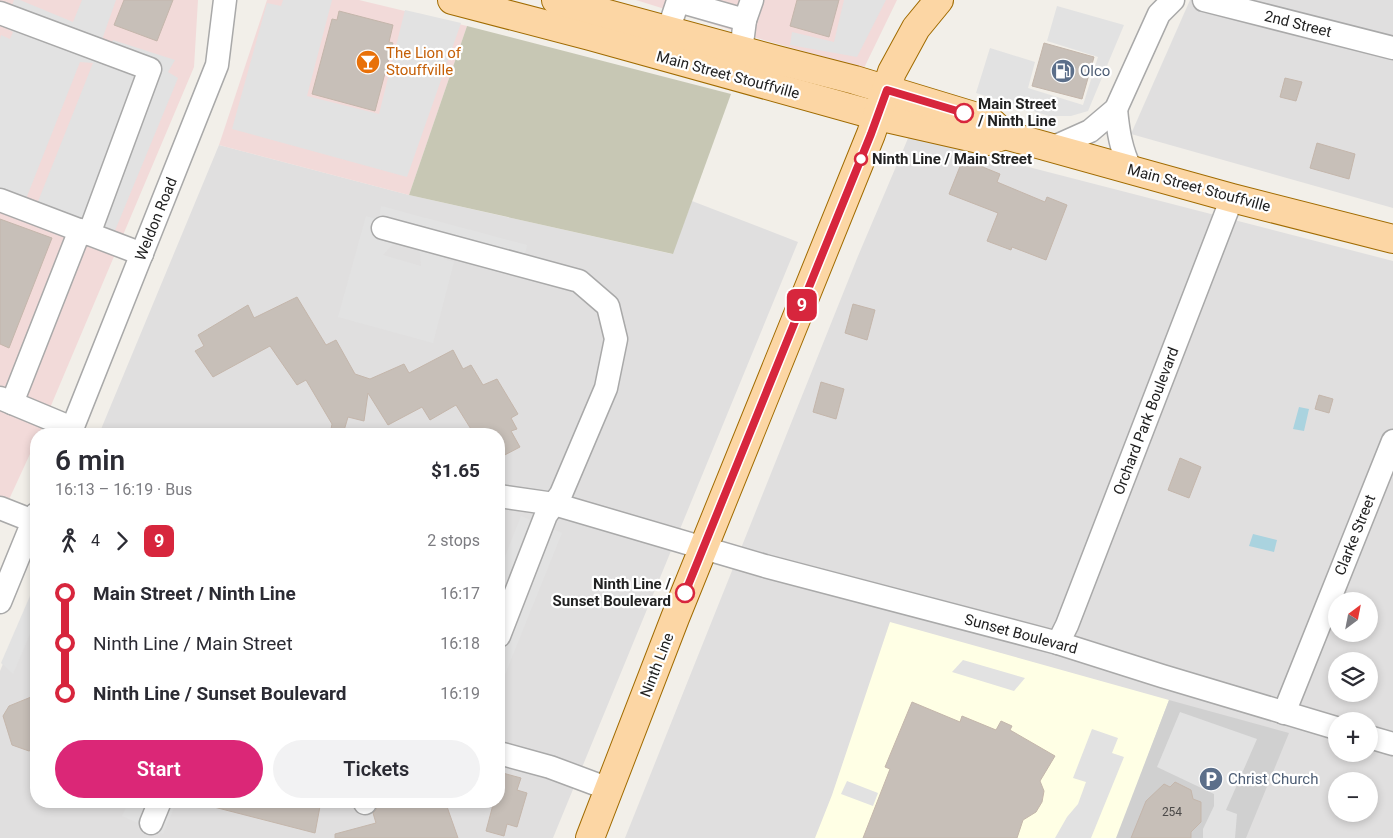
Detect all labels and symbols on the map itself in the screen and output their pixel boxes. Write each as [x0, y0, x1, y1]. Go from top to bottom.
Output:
street label: 2nd Street [1263, 7, 1333, 41]
place label: The Lion of Stouffville [386, 44, 462, 79]
street label: Main Street Stouffville [655, 47, 801, 103]
bar icon: The Lion of Stouffville [355, 49, 381, 75]
fuel station icon: Olco [1050, 58, 1076, 84]
place label: Olco [1080, 62, 1110, 80]
place label: Main Street / Ninth Line [977, 95, 1056, 130]
marker: Main Street / Ninth Line [954, 103, 974, 123]
place label: Ninth Line / Main Street [872, 150, 1032, 168]
marker: Ninth Line / Main Street [854, 152, 868, 166]
street label: Main Street Stouffville [1126, 160, 1272, 216]
street label: Weldon Road [131, 175, 181, 263]
line badge: 9 [786, 289, 818, 321]
street label: Orchard Park Boulevard [1109, 344, 1183, 498]
street label: Clarke Street [1331, 492, 1379, 578]
place label: Ninth Line / Sunset Boulevard [553, 575, 671, 610]
marker: Ninth Line / Sunset Boulevard [675, 583, 695, 603]
north arrow [1328, 592, 1378, 642]
street label: Sunset Boulevard [963, 610, 1079, 658]
street label: Ninth Line [637, 630, 678, 700]
parking icon: Christ Church [1198, 766, 1224, 792]
place label: Christ Church [1228, 770, 1318, 788]
house number: 254 [1162, 805, 1182, 819]

